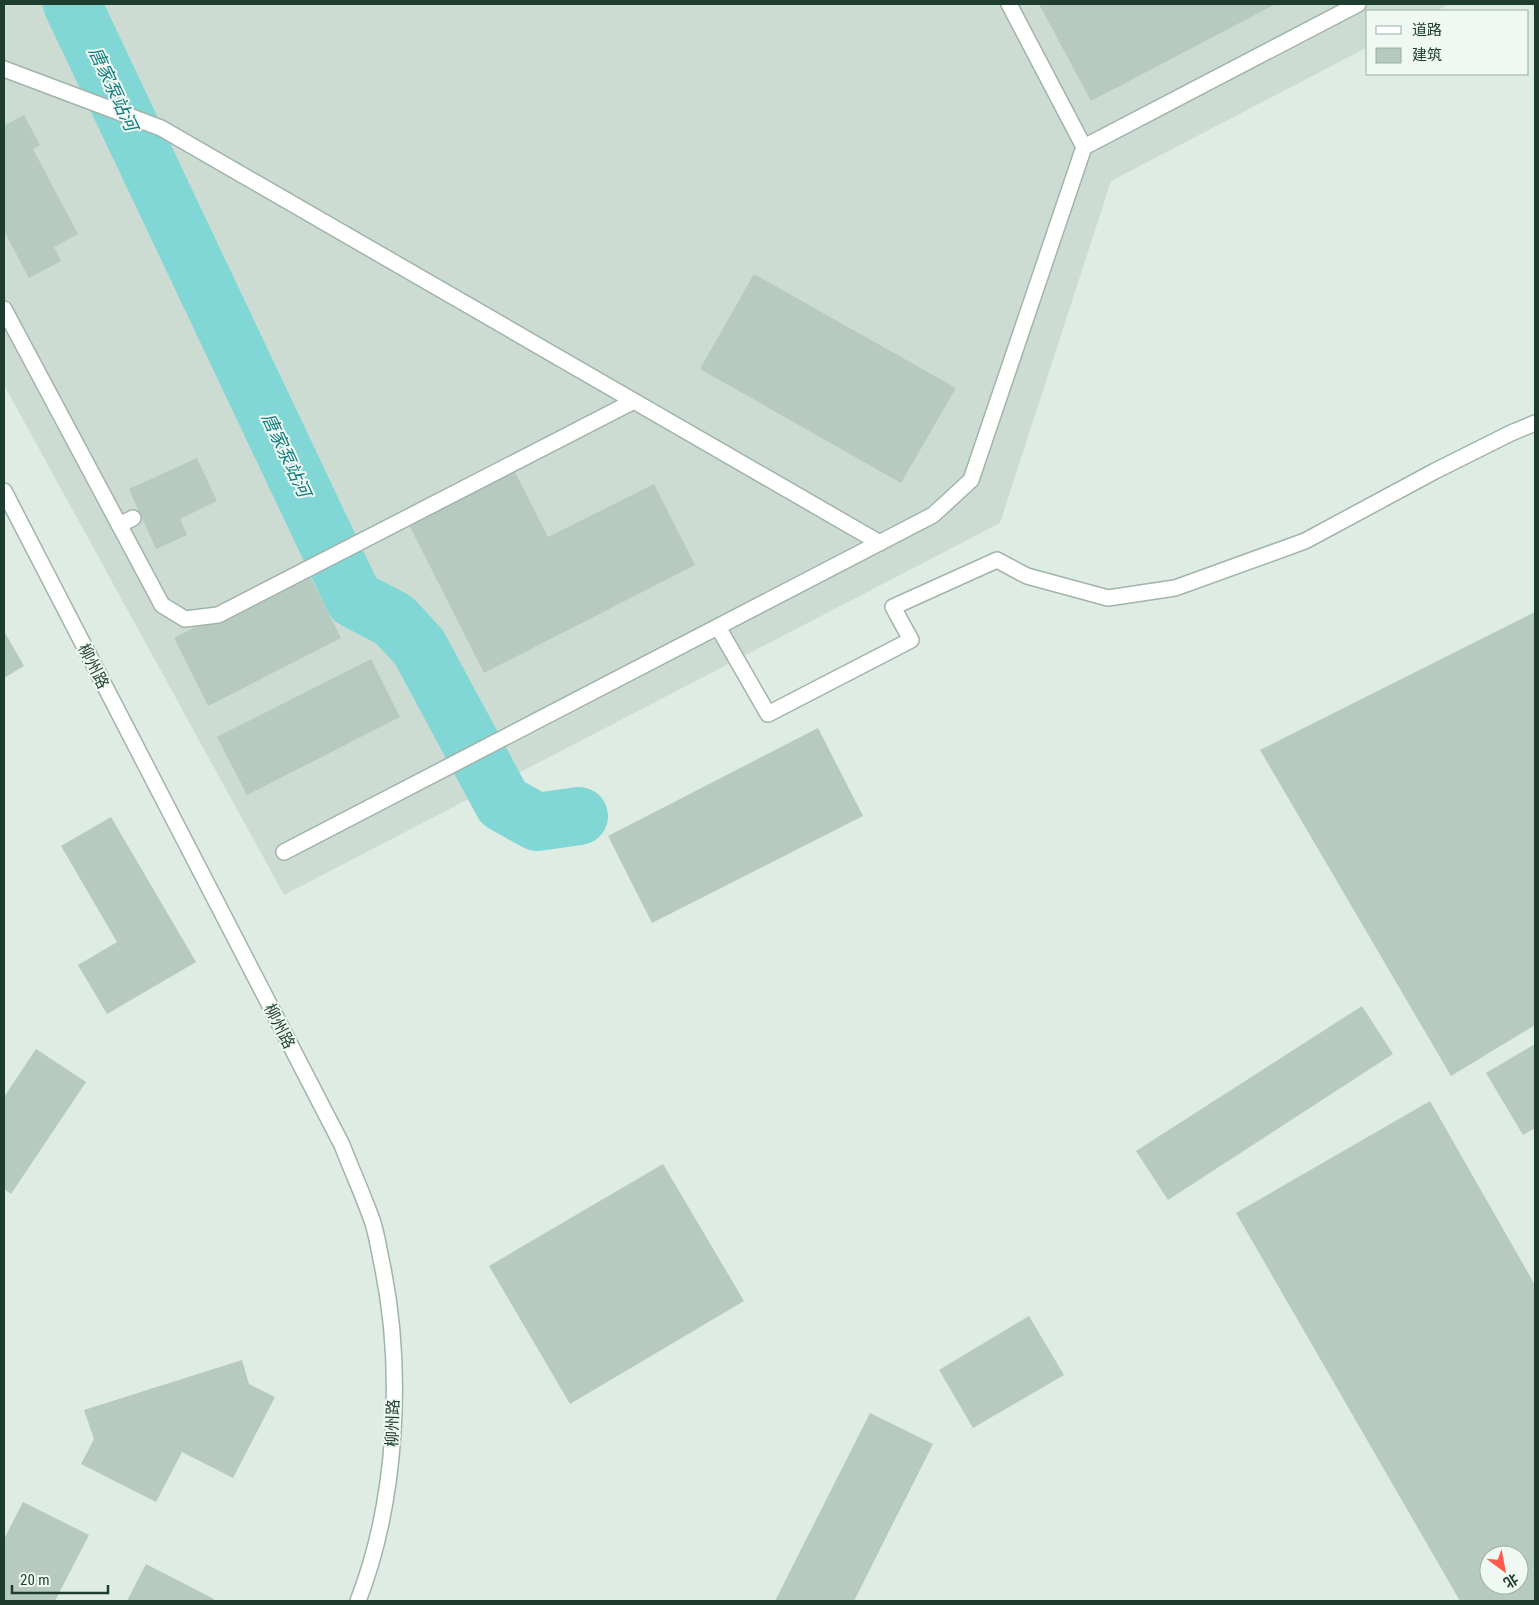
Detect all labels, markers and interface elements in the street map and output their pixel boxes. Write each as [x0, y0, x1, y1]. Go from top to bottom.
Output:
legend [1366, 10, 1529, 75]
text: 道路 [1412, 21, 1442, 39]
water label: 唐家泵站河 [85, 44, 143, 137]
text: 建筑 [1412, 46, 1442, 64]
water label: 唐家泵站河 [258, 410, 316, 503]
street label: 柳州路 [74, 641, 113, 692]
street label: 柳州路 [260, 1001, 299, 1052]
street label: 柳州路 [382, 1399, 403, 1447]
north arrow [1479, 1545, 1529, 1595]
scale bar [12, 1562, 109, 1594]
text: 20 m [20, 1571, 50, 1589]
text: 北 [1501, 1571, 1521, 1592]

